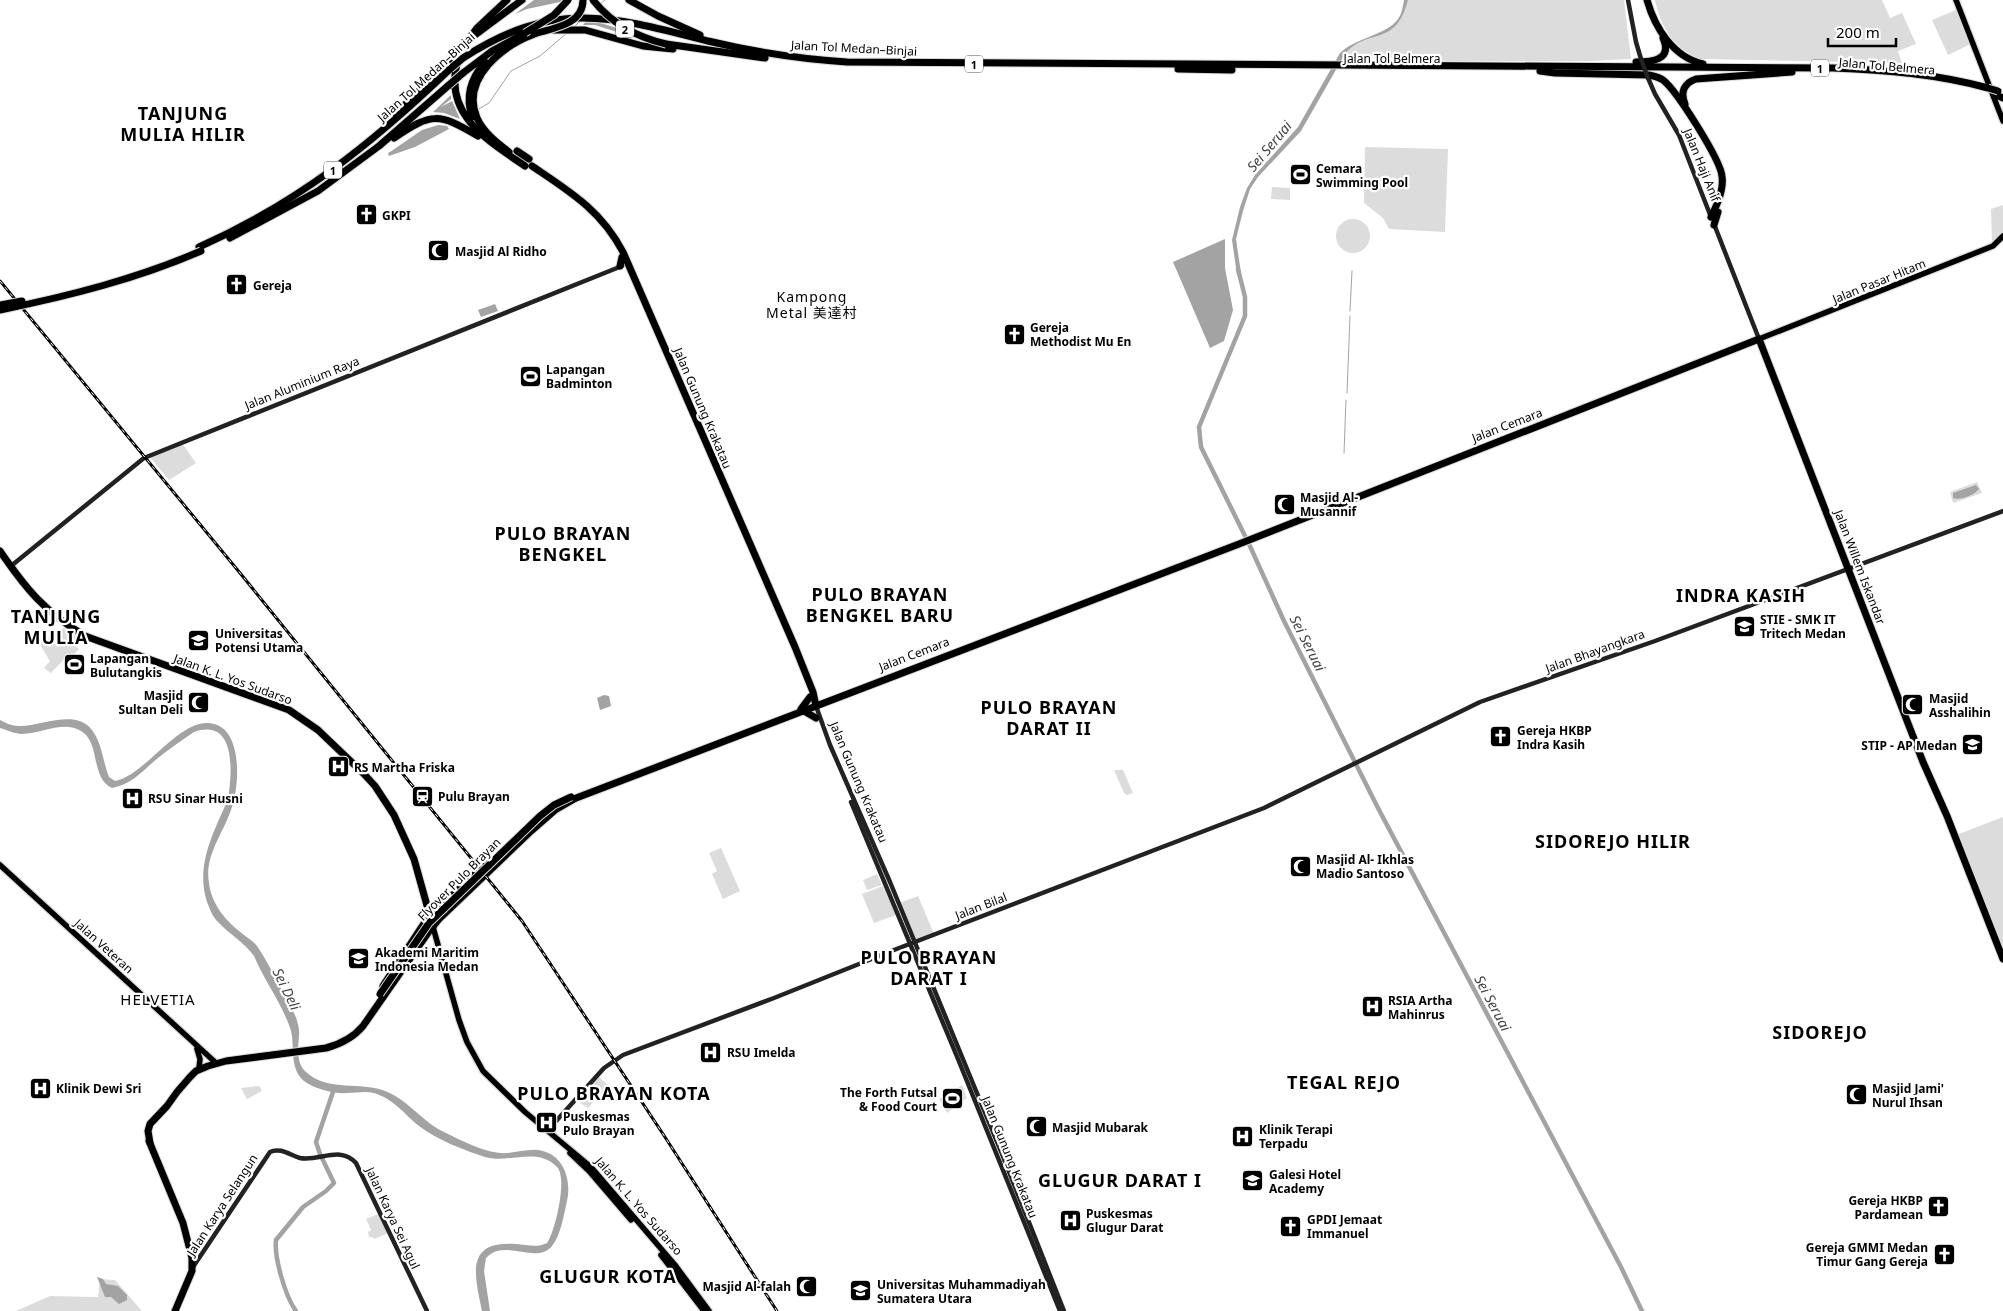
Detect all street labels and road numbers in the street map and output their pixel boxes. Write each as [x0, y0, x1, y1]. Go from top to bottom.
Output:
road number: 2 [616, 20, 634, 38]
street label: Jalan Tol Medan–Binjai [373, 28, 479, 126]
street label: Jalan Tol Medan–Binjai [790, 36, 917, 60]
street label: Jalan Tol Belmera [1343, 50, 1440, 67]
street label: Jalan Tol Belmera [1837, 53, 1936, 79]
road number: 1 [965, 56, 983, 72]
road number: 1 [1811, 59, 1829, 76]
street label: Jalan Haji Anif [1679, 125, 1725, 205]
road number: 1 [324, 162, 342, 178]
street label: Jalan Pasar Hitam [1829, 255, 1928, 308]
street label: Jalan Gunung Krakatau [669, 344, 736, 471]
street label: Jalan Aluminium Raya [241, 352, 362, 414]
street label: Jalan Cemara [1468, 404, 1545, 447]
street label: Jalan Willem Iskandar [1830, 506, 1890, 627]
street label: Jalan Bhayangkara [1542, 625, 1647, 677]
street label: Jalan Cemara [875, 633, 952, 676]
street label: Jalan K. L. Yos Sudarso [170, 649, 295, 708]
street label: Jalan Gunung Krakatau [825, 718, 892, 845]
street label: Flyover Pulo Brayan [414, 834, 504, 924]
street label: Jalan Bilal [952, 888, 1009, 924]
street label: Jalan Veteran [70, 914, 137, 977]
street label: Jalan Gunung Krakatau [977, 1093, 1042, 1220]
street label: Jalan Karya Selangun [182, 1151, 261, 1260]
street label: Jalan K. L. Yos Sudarso [591, 1152, 686, 1259]
street label: Jalan Karya Sei Agul [362, 1163, 424, 1272]

